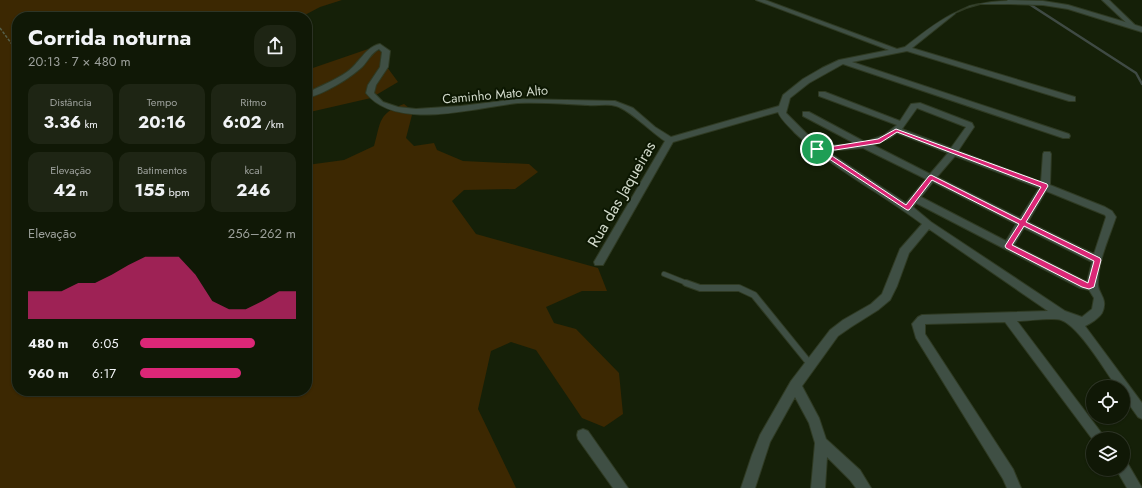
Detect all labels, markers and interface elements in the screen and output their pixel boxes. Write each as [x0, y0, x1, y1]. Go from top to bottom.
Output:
text: Corrida noturna [28, 21, 191, 53]
button: share [254, 25, 296, 67]
text: 20:13 · 7 × 480 m [28, 52, 131, 71]
street label: Caminho Mato Alto [441, 80, 549, 109]
text: Distância [50, 94, 92, 110]
text: Tempo [147, 94, 177, 110]
text: Ritmo [240, 94, 266, 110]
text: 3.36 [43, 110, 81, 134]
text: 20:16 [138, 110, 186, 134]
text: 6:02 [223, 110, 262, 134]
text: km [81, 116, 98, 132]
text: /km [262, 116, 284, 132]
pin [800, 132, 834, 166]
street label: Rua das Jaqueiras [582, 137, 661, 252]
icon: arrive [806, 138, 828, 160]
text: Elevação [50, 162, 91, 178]
text: Batimentos [137, 162, 187, 178]
text: kcal [244, 162, 262, 178]
text: 42 [53, 178, 76, 202]
text: 155 [134, 178, 165, 202]
text: 246 [236, 178, 271, 202]
text: m [76, 184, 88, 200]
text: bpm [165, 184, 190, 200]
text: Elevação [28, 224, 76, 243]
text: 256–262 m [228, 224, 296, 243]
text: 480 m [28, 334, 68, 353]
text: 6:05 [92, 334, 119, 353]
text: 960 m [28, 364, 69, 383]
text: 6:17 [92, 364, 116, 383]
map controls [1086, 380, 1130, 476]
button: locate [1086, 380, 1130, 424]
button: layers [1086, 432, 1130, 476]

